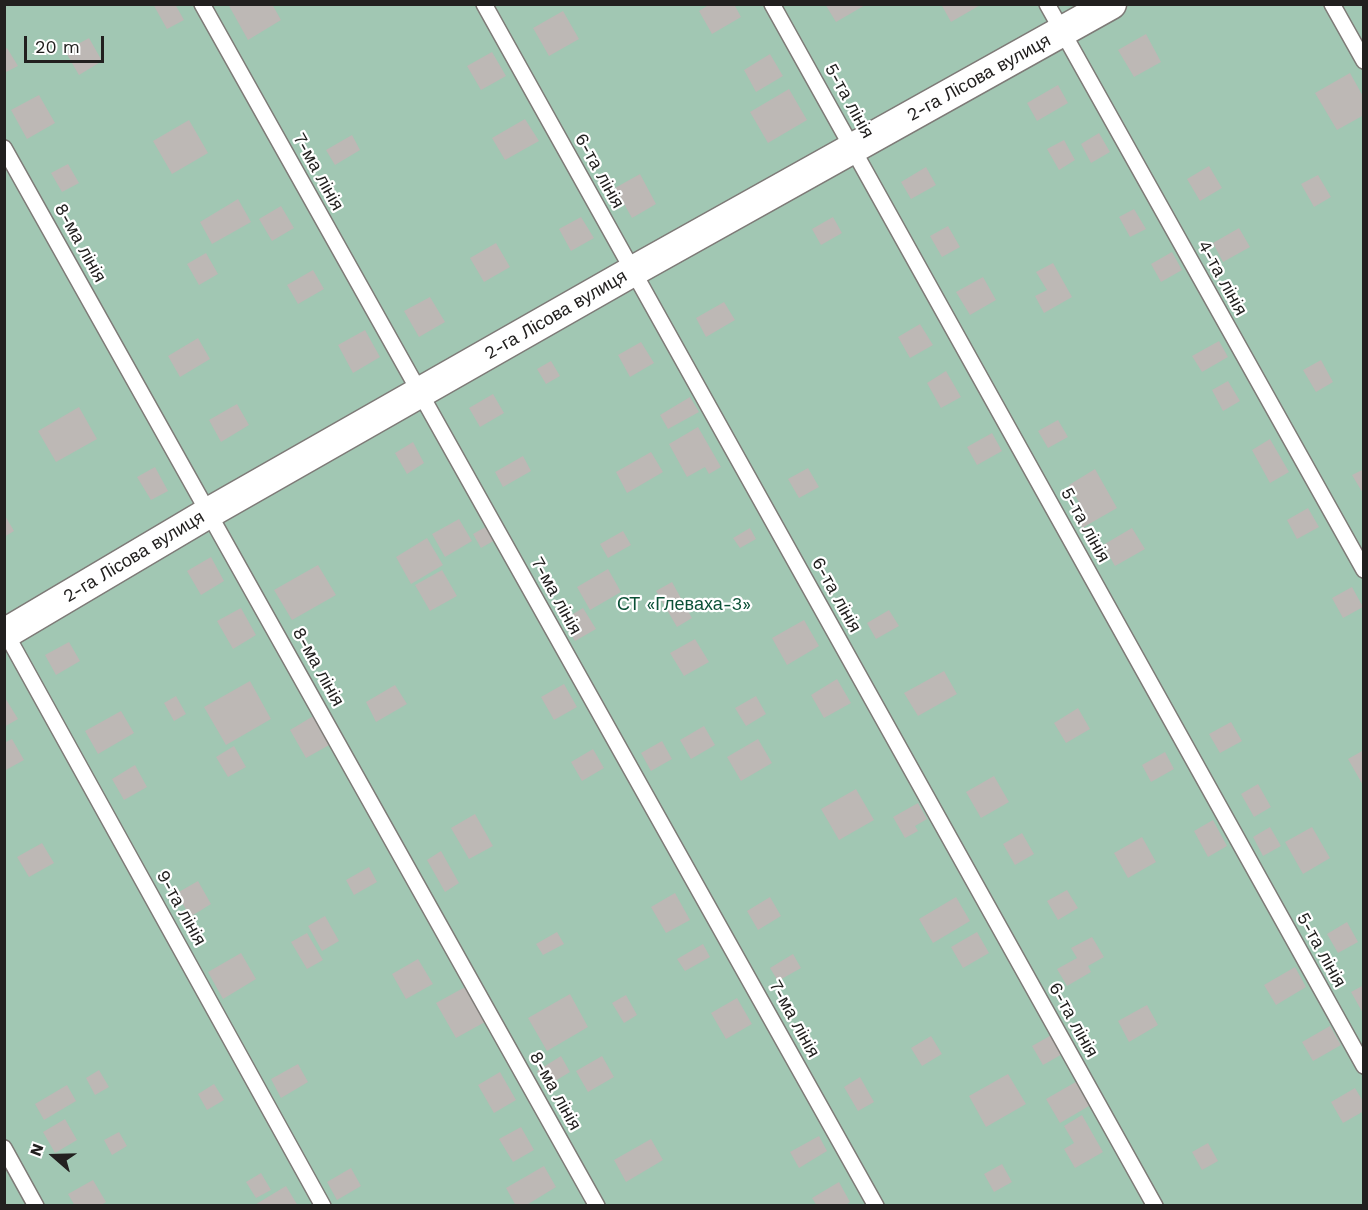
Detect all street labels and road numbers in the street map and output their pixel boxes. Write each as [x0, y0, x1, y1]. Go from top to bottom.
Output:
street label: 2-га Лісова вулиця [904, 30, 1054, 126]
street label: 5-та лінія [820, 60, 878, 142]
street label: 7-ма лінія [288, 130, 348, 214]
street label: 6-та лінія [570, 130, 628, 212]
street label: 8-ма лінія [49, 200, 111, 286]
street label: 4-та лінія [1193, 237, 1251, 319]
street label: 2-га Лісова вулиця [481, 266, 631, 364]
street label: 5-та лінія [1056, 484, 1114, 566]
street label: 2-га Лісова вулиця [60, 506, 208, 608]
street label: 7-ма лінія [526, 554, 586, 638]
street label: 6-та лінія [807, 554, 865, 636]
street label: 8-ма лінія [287, 624, 349, 710]
street label: 9-та лінія [152, 867, 210, 949]
street label: 5-та лінія [1292, 909, 1350, 991]
street label: 7-ма лінія [764, 977, 824, 1061]
street label: 6-та лінія [1044, 979, 1102, 1061]
street label: 8-ма лінія [524, 1048, 586, 1134]

